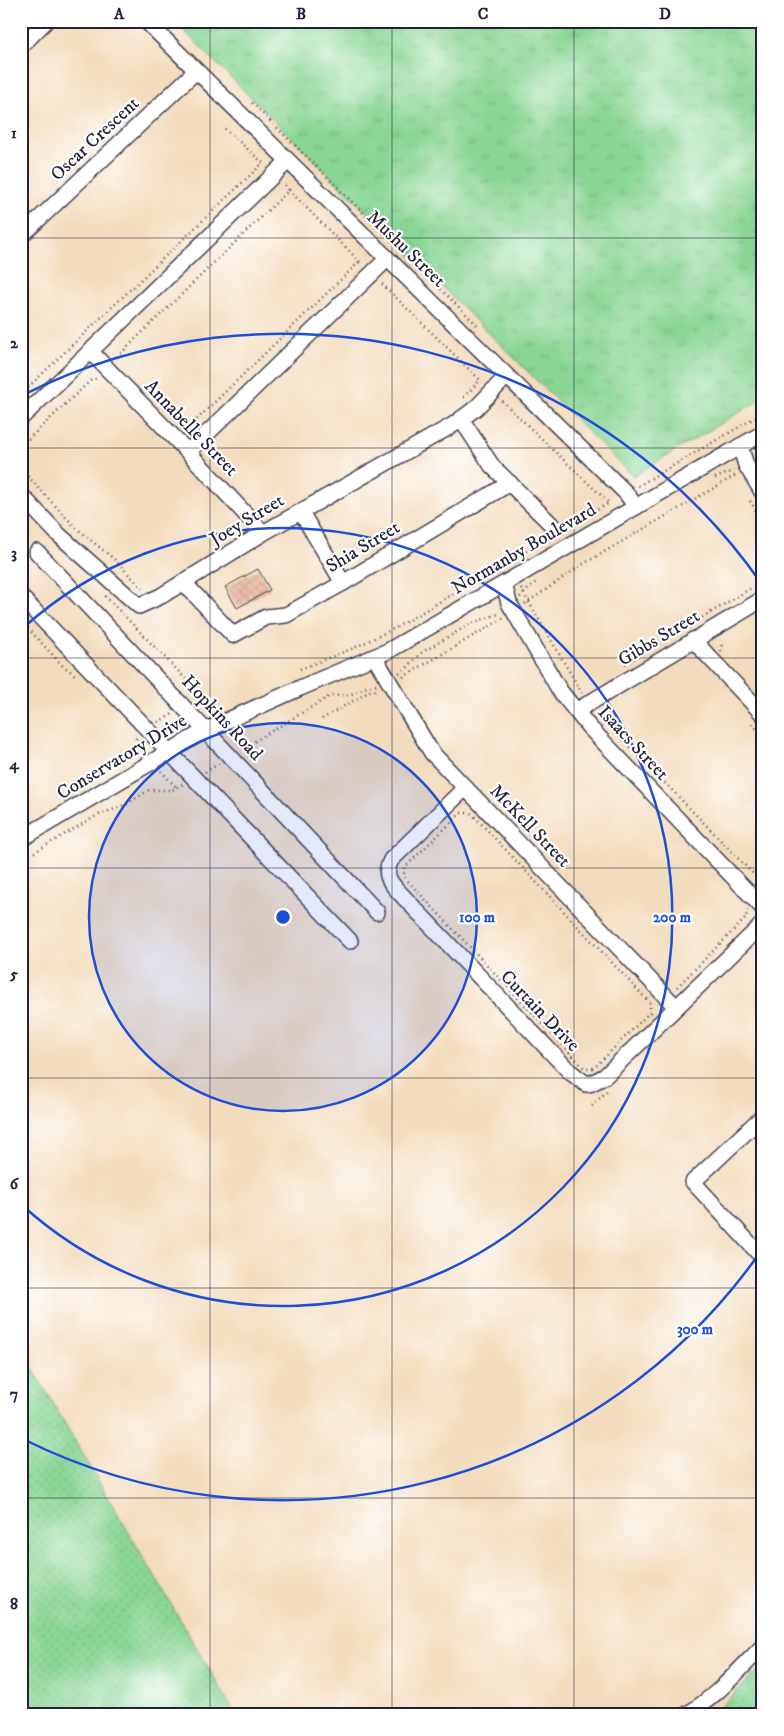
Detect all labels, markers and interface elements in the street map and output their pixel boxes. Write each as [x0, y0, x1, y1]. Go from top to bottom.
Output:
text: A [113, 4, 125, 24]
text: B [296, 4, 306, 24]
text: C [478, 4, 488, 24]
text: D [659, 4, 671, 24]
street label: Oscar Crescent [46, 92, 144, 186]
text: 1 [11, 123, 17, 143]
street label: Mushu Street [362, 206, 450, 292]
text: 2 [10, 333, 19, 353]
street label: Annabelle Street [139, 375, 243, 481]
street label: Joey Street [204, 489, 288, 552]
street label: Normanby Boulevard [448, 498, 601, 600]
street label: Shia Street [322, 516, 404, 578]
text: 3 [11, 543, 17, 563]
street label: Gibbs Street [614, 605, 704, 671]
street label: Hopkins Road [177, 671, 268, 766]
street label: Isaacs Street [593, 701, 673, 785]
street label: Conservatory Drive [53, 709, 191, 805]
text: 4 [8, 754, 19, 774]
street label: McKell Street [485, 780, 575, 872]
centre of rings [274, 908, 292, 926]
text: 100 m [459, 908, 496, 927]
text: 200 m [653, 908, 692, 927]
text: 5 [9, 964, 18, 984]
street label: Curtain Drive [496, 966, 585, 1057]
text: 6 [10, 1174, 20, 1194]
text: 300 m [677, 1320, 714, 1339]
text: 7 [10, 1384, 18, 1404]
text: 8 [10, 1594, 18, 1614]

